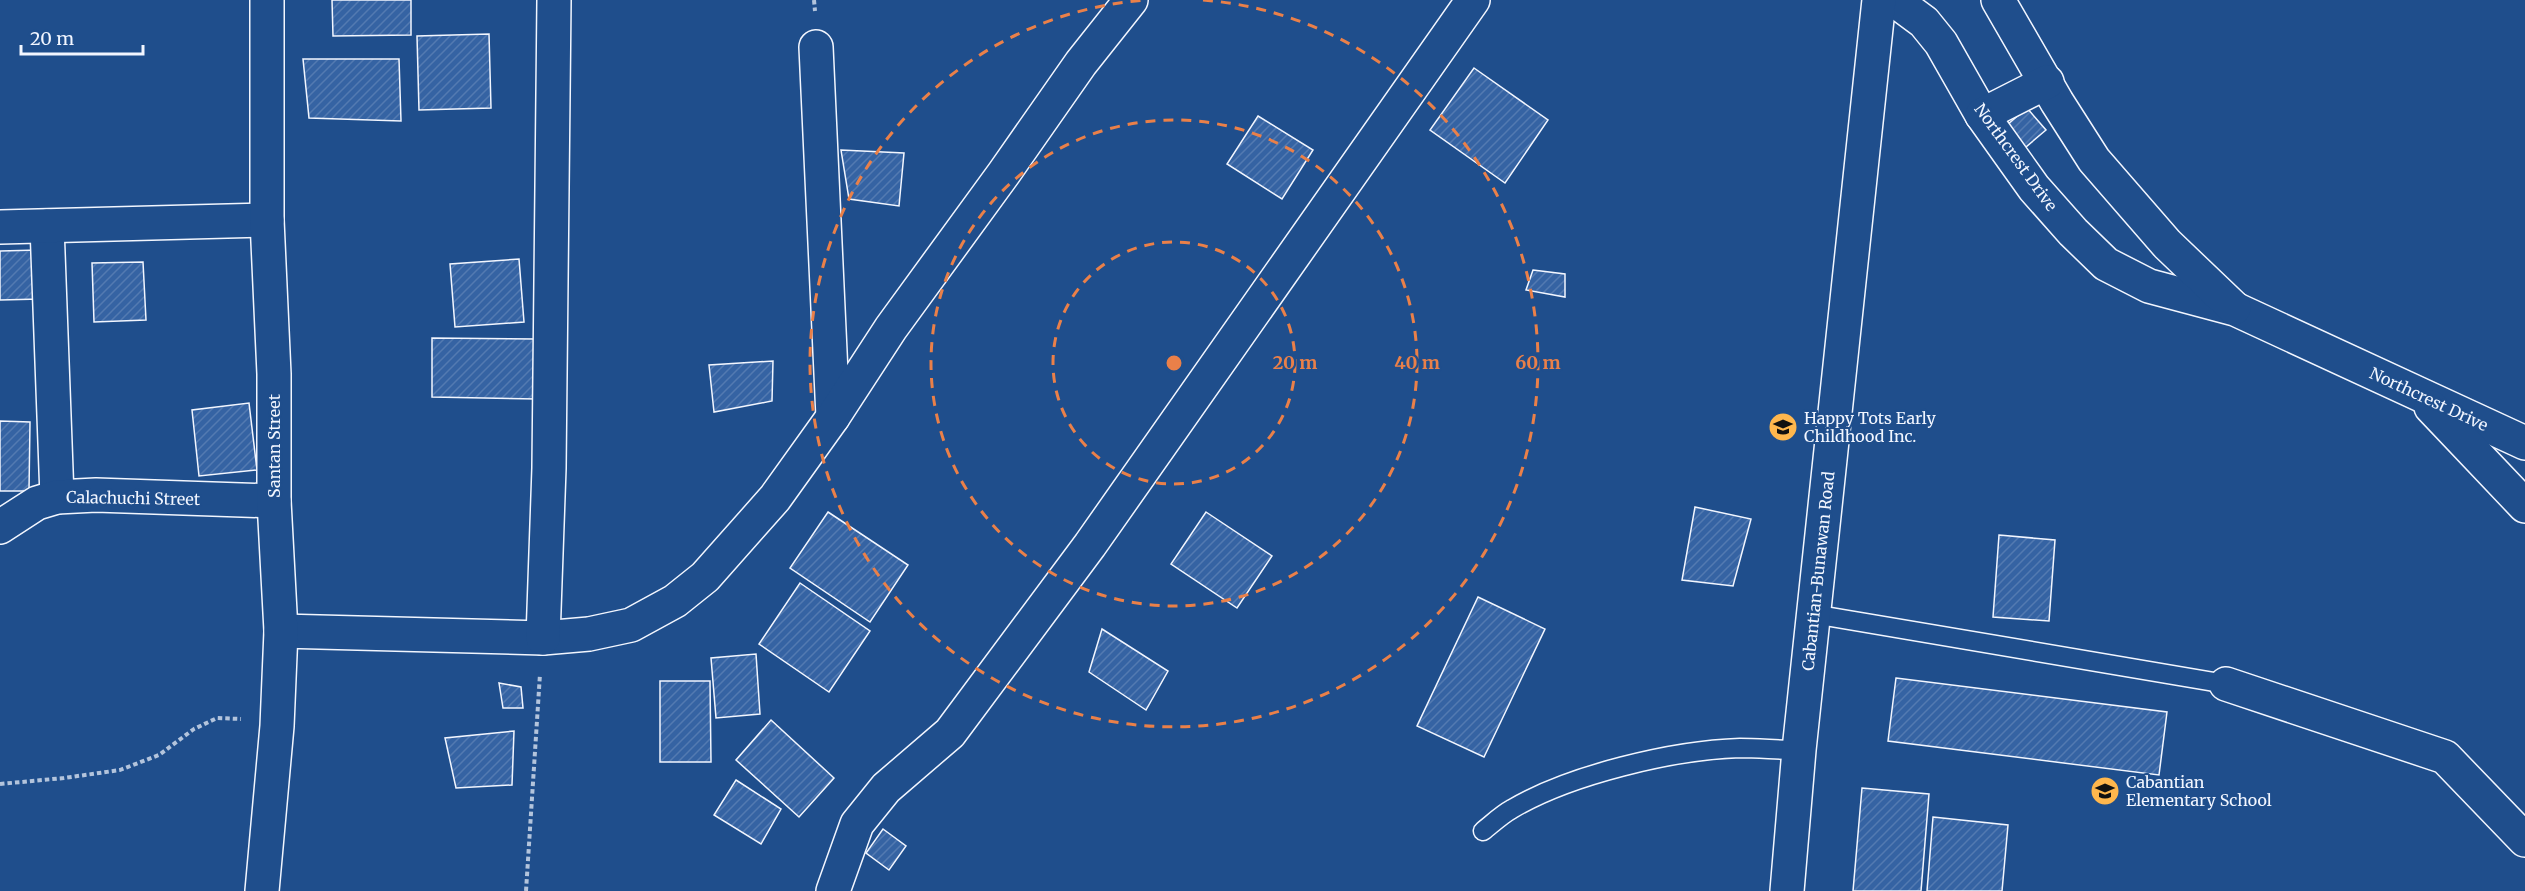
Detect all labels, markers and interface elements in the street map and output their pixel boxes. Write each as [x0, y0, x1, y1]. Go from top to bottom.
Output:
scale bar [21, 18, 142, 56]
text: 20 m [30, 27, 74, 50]
street label: Northcrest Drive [1970, 99, 2062, 215]
text: 20 m [1273, 351, 1317, 374]
text: 40 m [1394, 351, 1440, 374]
text: 60 m [1515, 351, 1561, 374]
centre of rings [1164, 353, 1184, 373]
street label: Northcrest Drive [2367, 363, 2491, 435]
street label: Santan Street [264, 393, 284, 498]
place label: Happy Tots Early Childhood Inc. [1804, 408, 1936, 446]
school or university icon: Happy Tots Early Childhood Inc. [1767, 411, 1799, 443]
street label: Cabantian-Bunawan Road [1798, 470, 1838, 672]
street label: Calachuchi Street [66, 487, 201, 509]
place label: Cabantian Elementary School [2126, 772, 2272, 810]
school or university icon: Cabantian Elementary School [2089, 775, 2121, 807]

